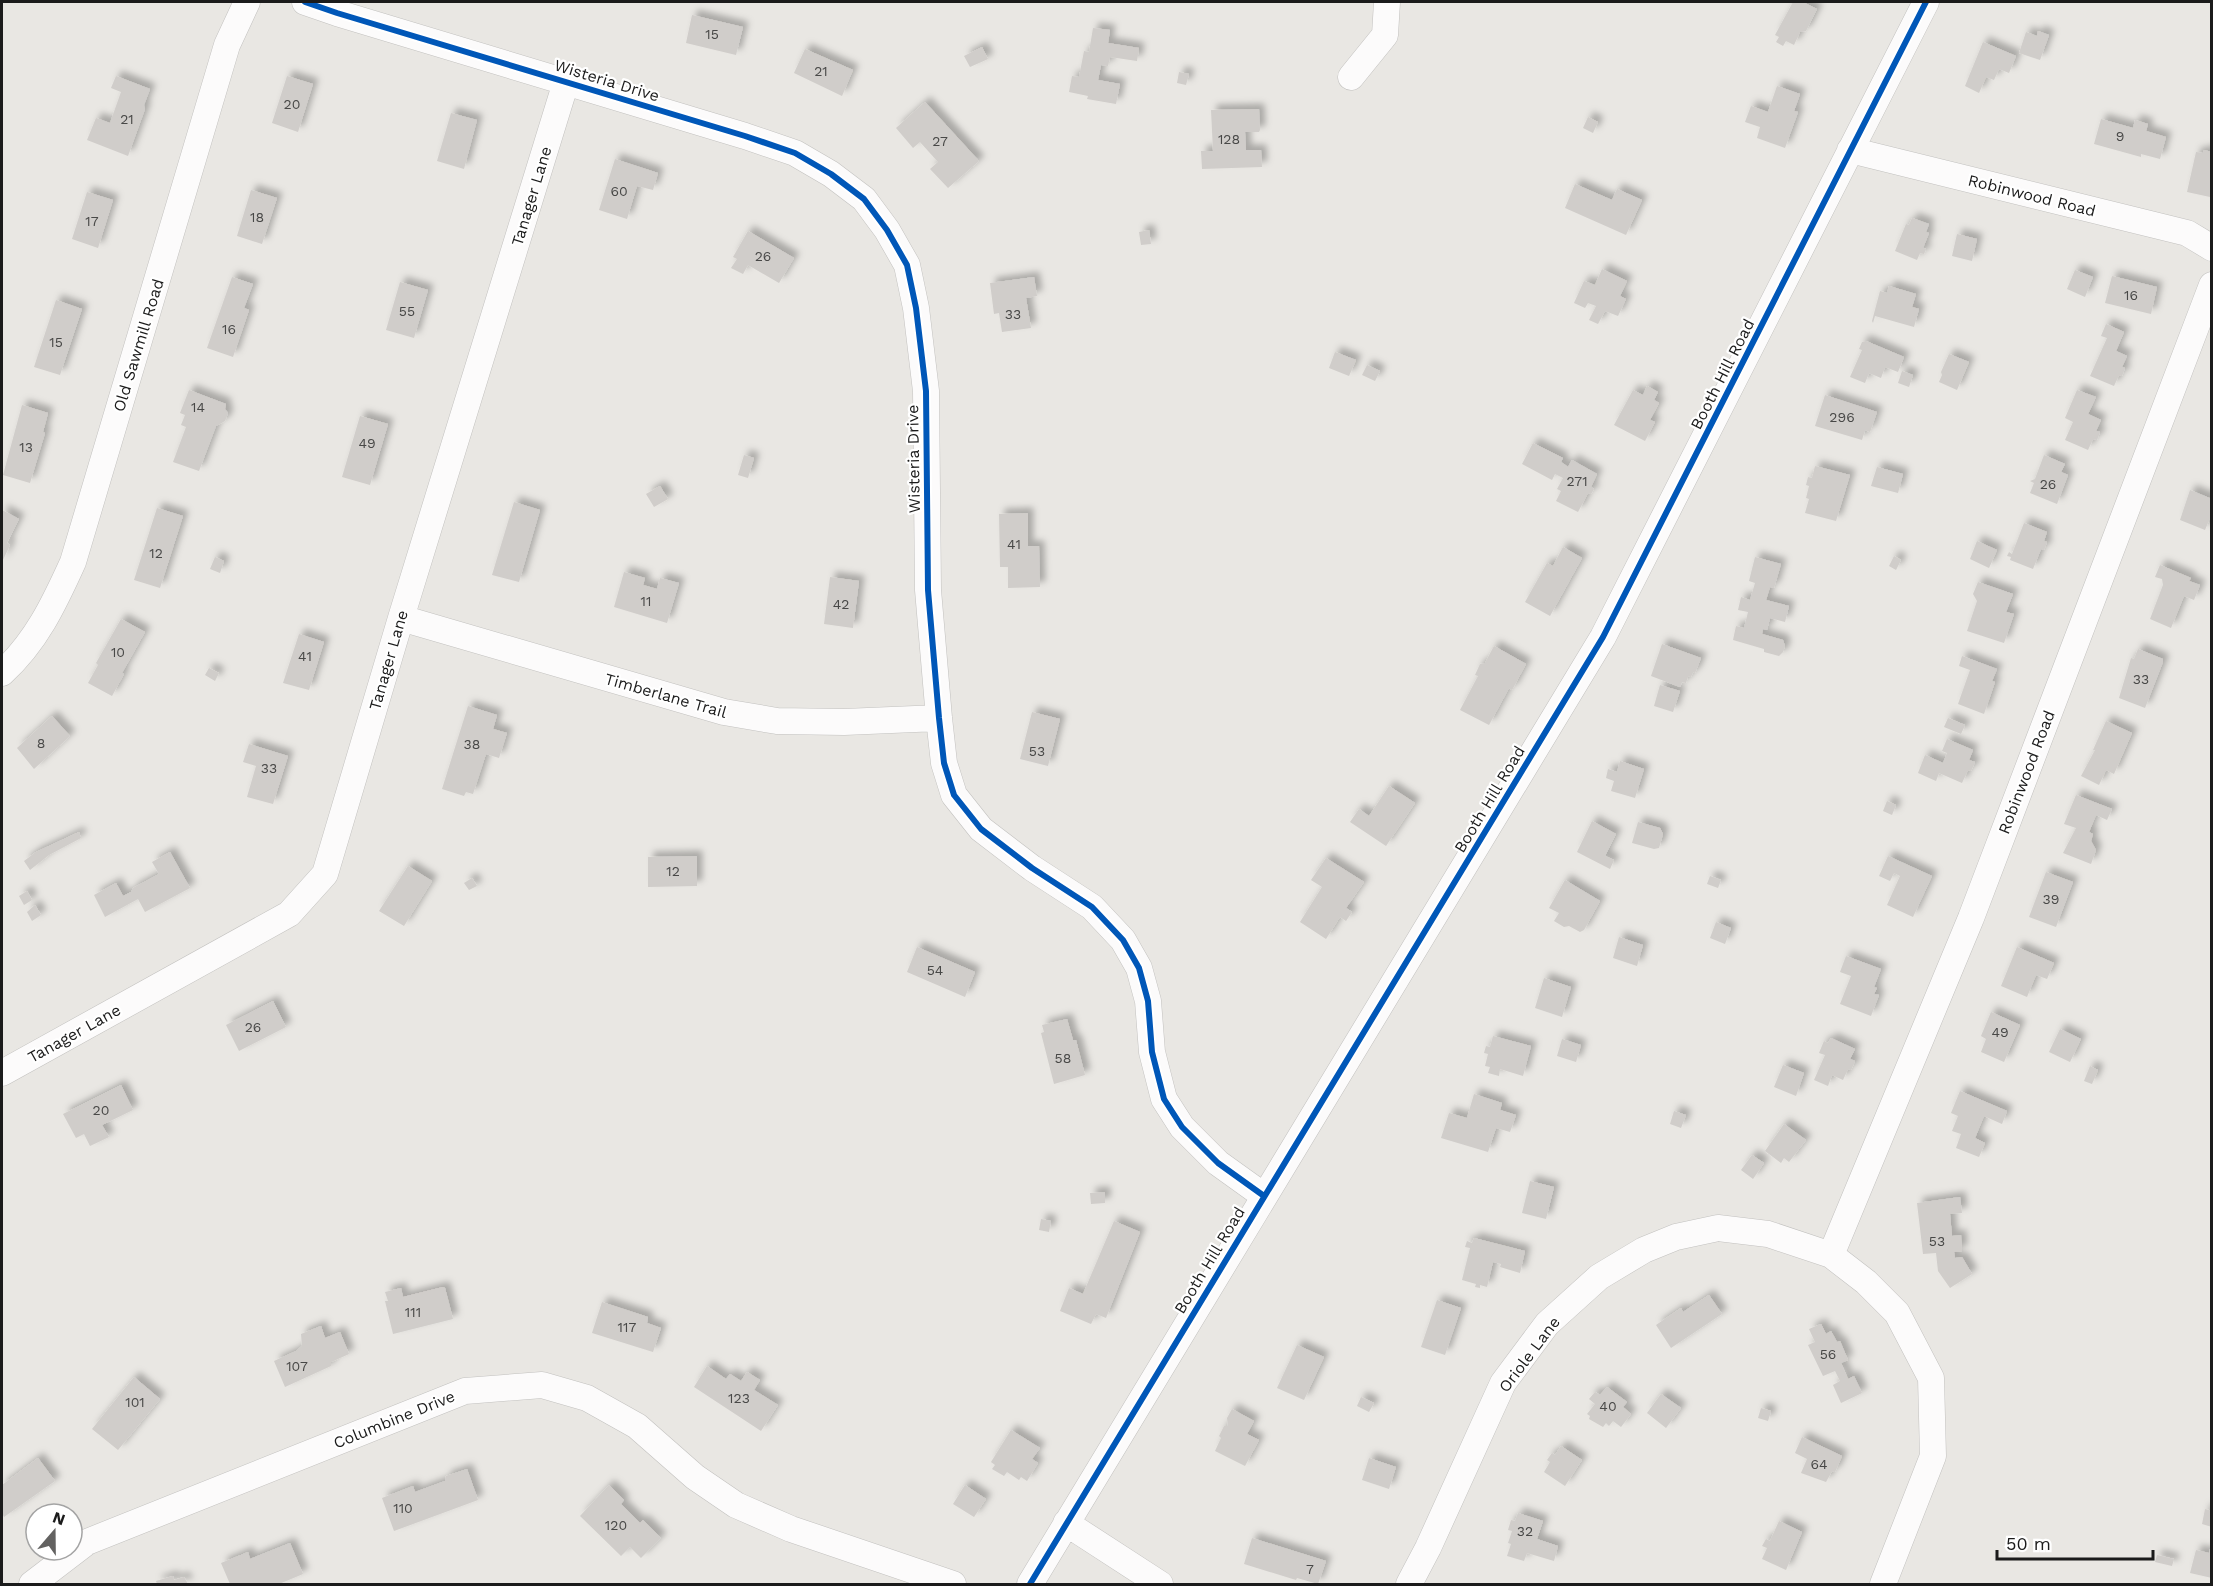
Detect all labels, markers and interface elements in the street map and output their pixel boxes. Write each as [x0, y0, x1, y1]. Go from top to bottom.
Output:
house number: 15 [705, 26, 719, 42]
street label: Wisteria Drive [552, 55, 662, 105]
house number: 21 [814, 63, 828, 79]
house number: 20 [284, 96, 300, 112]
house number: 21 [120, 111, 134, 127]
house number: 9 [2116, 128, 2124, 144]
house number: 128 [1218, 131, 1240, 147]
house number: 27 [932, 133, 948, 149]
street label: Tanager Lane [507, 144, 556, 248]
street label: Robinwood Road [1966, 170, 2098, 221]
house number: 60 [610, 183, 628, 199]
house number: 18 [250, 209, 264, 225]
house number: 17 [85, 213, 99, 229]
house number: 26 [755, 248, 771, 264]
street label: Old Sawmill Road [109, 276, 168, 414]
house number: 16 [2124, 287, 2138, 303]
house number: 55 [399, 303, 415, 319]
house number: 33 [1005, 306, 1021, 322]
street label: Booth Hill Road [1686, 316, 1758, 433]
house number: 16 [222, 321, 236, 337]
house number: 15 [49, 334, 63, 350]
house number: 14 [191, 399, 205, 415]
street label: Wisteria Drive [903, 404, 924, 514]
house number: 296 [1829, 409, 1855, 425]
house number: 49 [358, 435, 376, 451]
house number: 13 [19, 439, 33, 455]
house number: 271 [1566, 473, 1588, 489]
house number: 26 [2040, 476, 2056, 492]
house number: 41 [1007, 536, 1021, 552]
house number: 12 [149, 545, 163, 561]
house number: 11 [641, 593, 651, 609]
house number: 42 [833, 596, 849, 612]
street label: Tanager Lane [365, 608, 412, 712]
house number: 10 [111, 644, 125, 660]
house number: 41 [298, 648, 312, 664]
street label: Timberlane Trail [603, 669, 729, 722]
house number: 33 [2133, 671, 2149, 687]
street label: Robinwood Road [1994, 708, 2059, 837]
house number: 8 [37, 735, 45, 751]
house number: 38 [464, 736, 480, 752]
street label: Booth Hill Road [1450, 742, 1529, 856]
house number: 53 [1029, 743, 1045, 759]
house number: 33 [261, 760, 277, 776]
house number: 12 [666, 863, 680, 879]
house number: 39 [2043, 891, 2059, 907]
house number: 54 [927, 962, 943, 978]
street label: Tanager Lane [25, 1000, 124, 1067]
house number: 26 [245, 1019, 261, 1035]
house number: 49 [1991, 1024, 2009, 1040]
house number: 58 [1055, 1050, 1071, 1066]
house number: 20 [93, 1102, 109, 1118]
street label: Booth Hill Road [1170, 1203, 1249, 1317]
house number: 53 [1929, 1233, 1945, 1249]
house number: 111 [405, 1304, 421, 1320]
street label: Oriole Lane [1495, 1313, 1564, 1396]
house number: 117 [618, 1319, 637, 1335]
house number: 56 [1820, 1346, 1836, 1362]
house number: 107 [286, 1358, 308, 1374]
street label: Columbine Drive [331, 1386, 458, 1452]
house number: 123 [728, 1390, 750, 1406]
house number: 101 [125, 1394, 145, 1410]
house number: 40 [1599, 1398, 1617, 1414]
house number: 64 [1810, 1456, 1828, 1472]
house number: 110 [393, 1500, 413, 1516]
north arrow [24, 1502, 84, 1562]
text: N [50, 1507, 68, 1529]
house number: 120 [605, 1517, 627, 1533]
house number: 32 [1517, 1523, 1533, 1539]
scale bar [1997, 1523, 2153, 1561]
text: 50 m [2006, 1533, 2051, 1554]
house number: 7 [1306, 1561, 1314, 1577]

